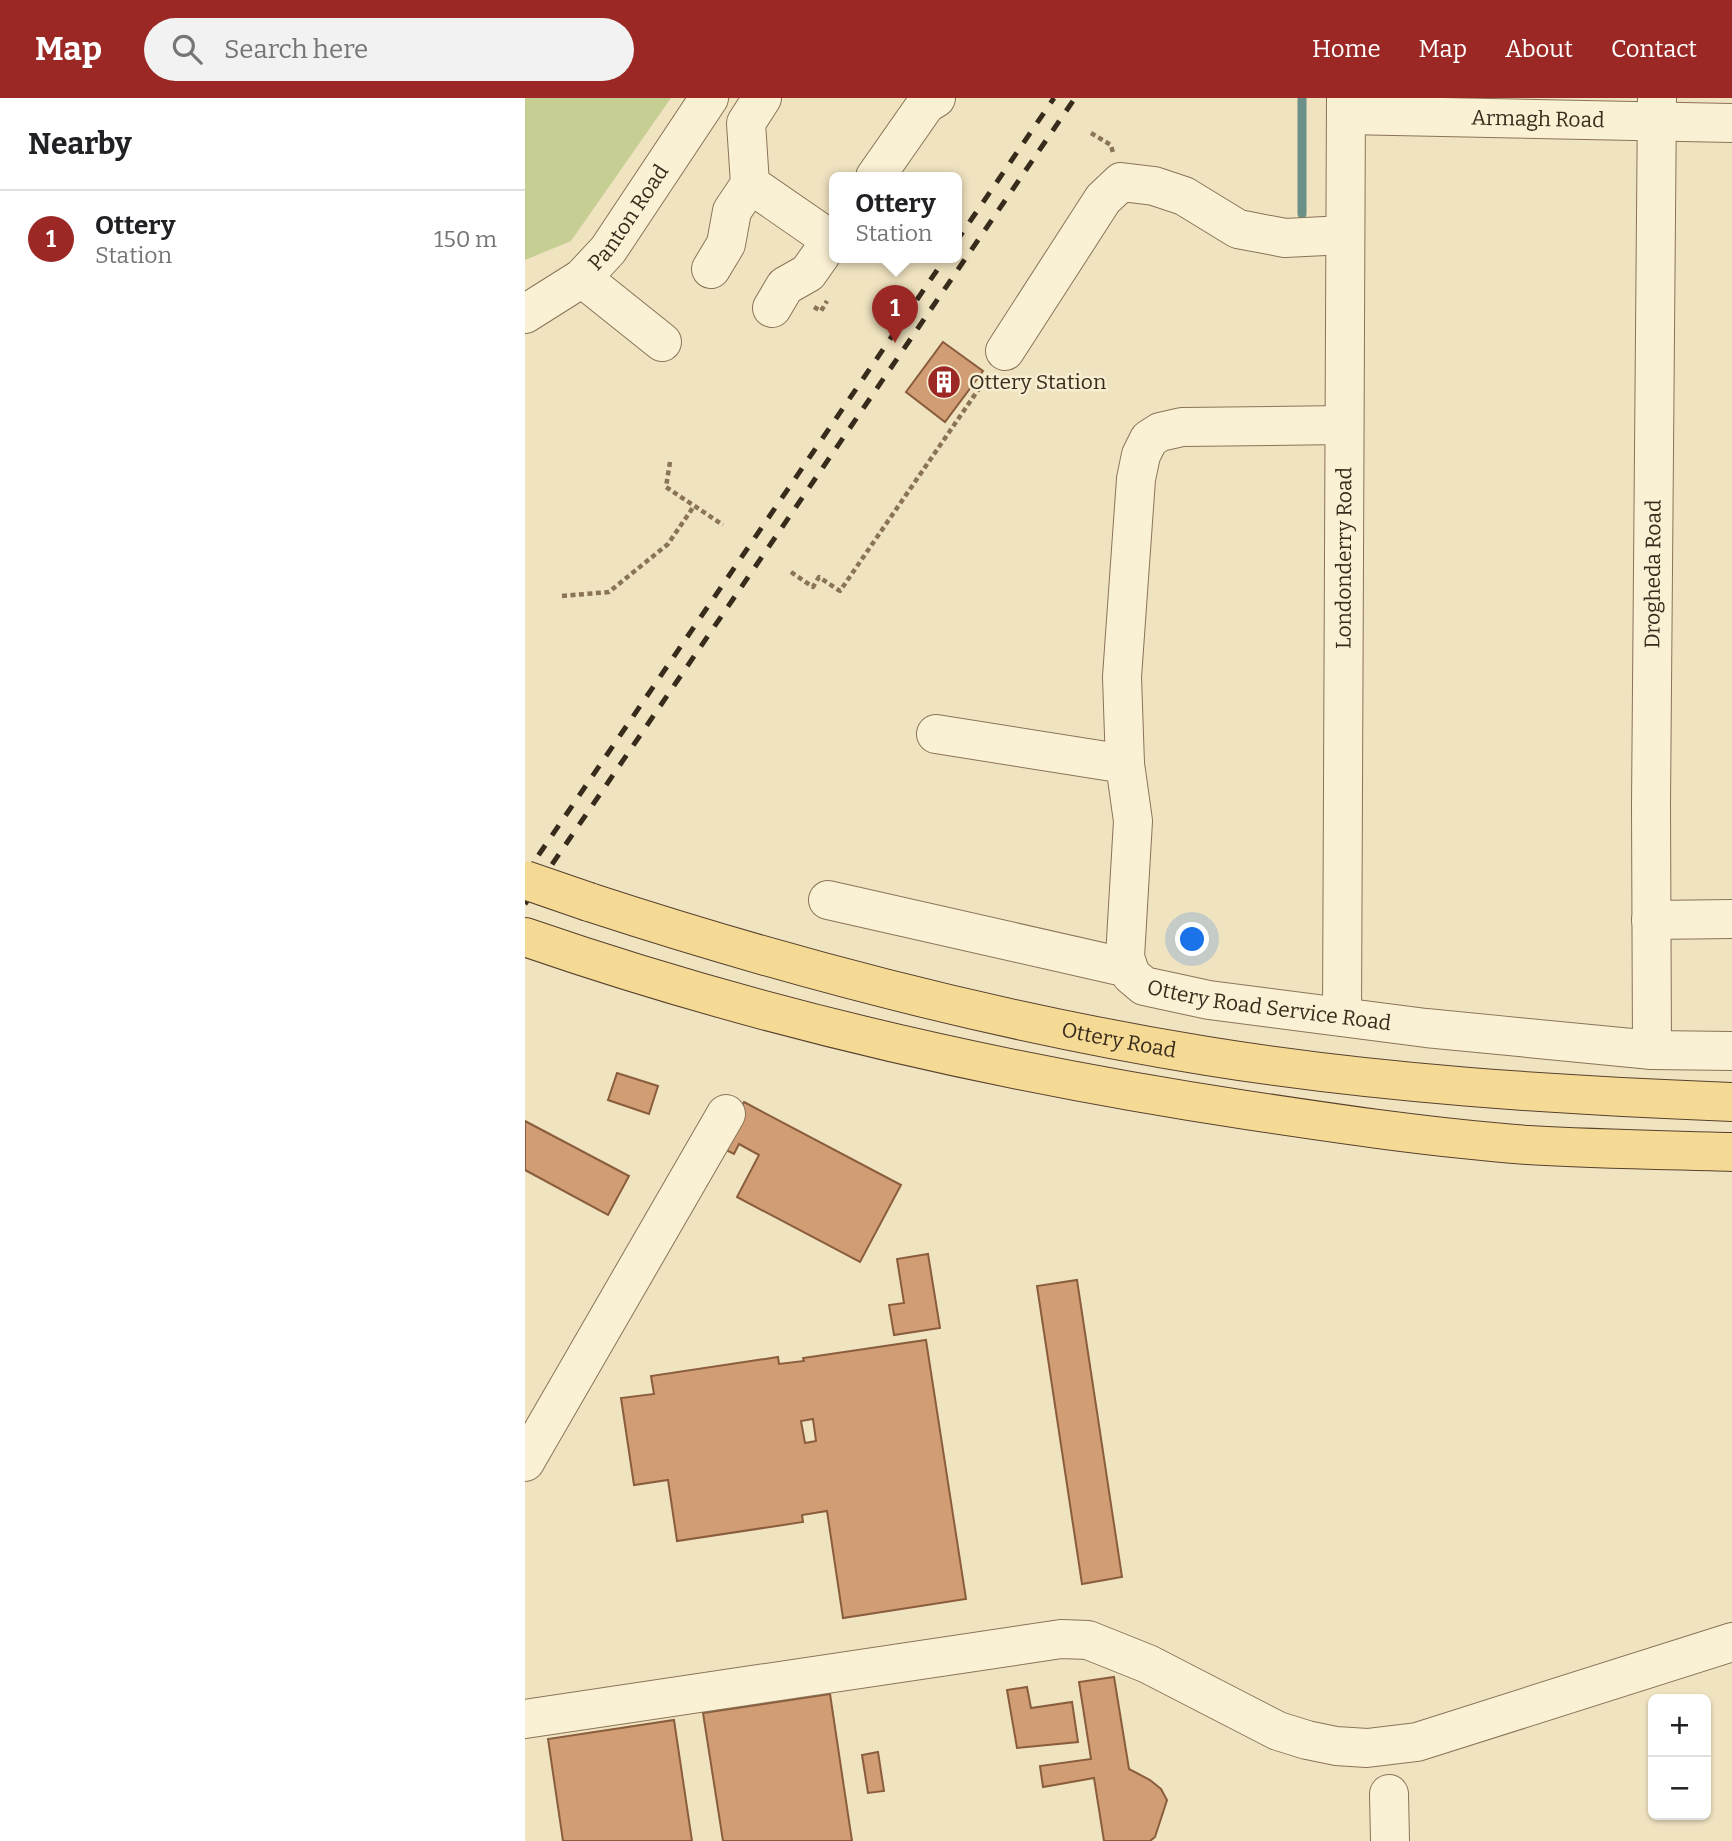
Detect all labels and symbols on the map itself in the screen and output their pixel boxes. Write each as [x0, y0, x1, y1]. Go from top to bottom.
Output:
street label: Armagh Road [1471, 105, 1605, 133]
street label: Panton Road [583, 160, 674, 276]
pin: 1 [872, 285, 918, 343]
building icon: Ottery Station [925, 363, 963, 401]
place label: Ottery Station [969, 369, 1106, 395]
street label: Londonderry Road [1331, 467, 1357, 649]
street label: Drogheda Road [1639, 499, 1667, 649]
your location [1175, 922, 1209, 956]
street label: Ottery Road Service Road [1145, 974, 1393, 1036]
street label: Ottery Road [1059, 1017, 1178, 1064]

